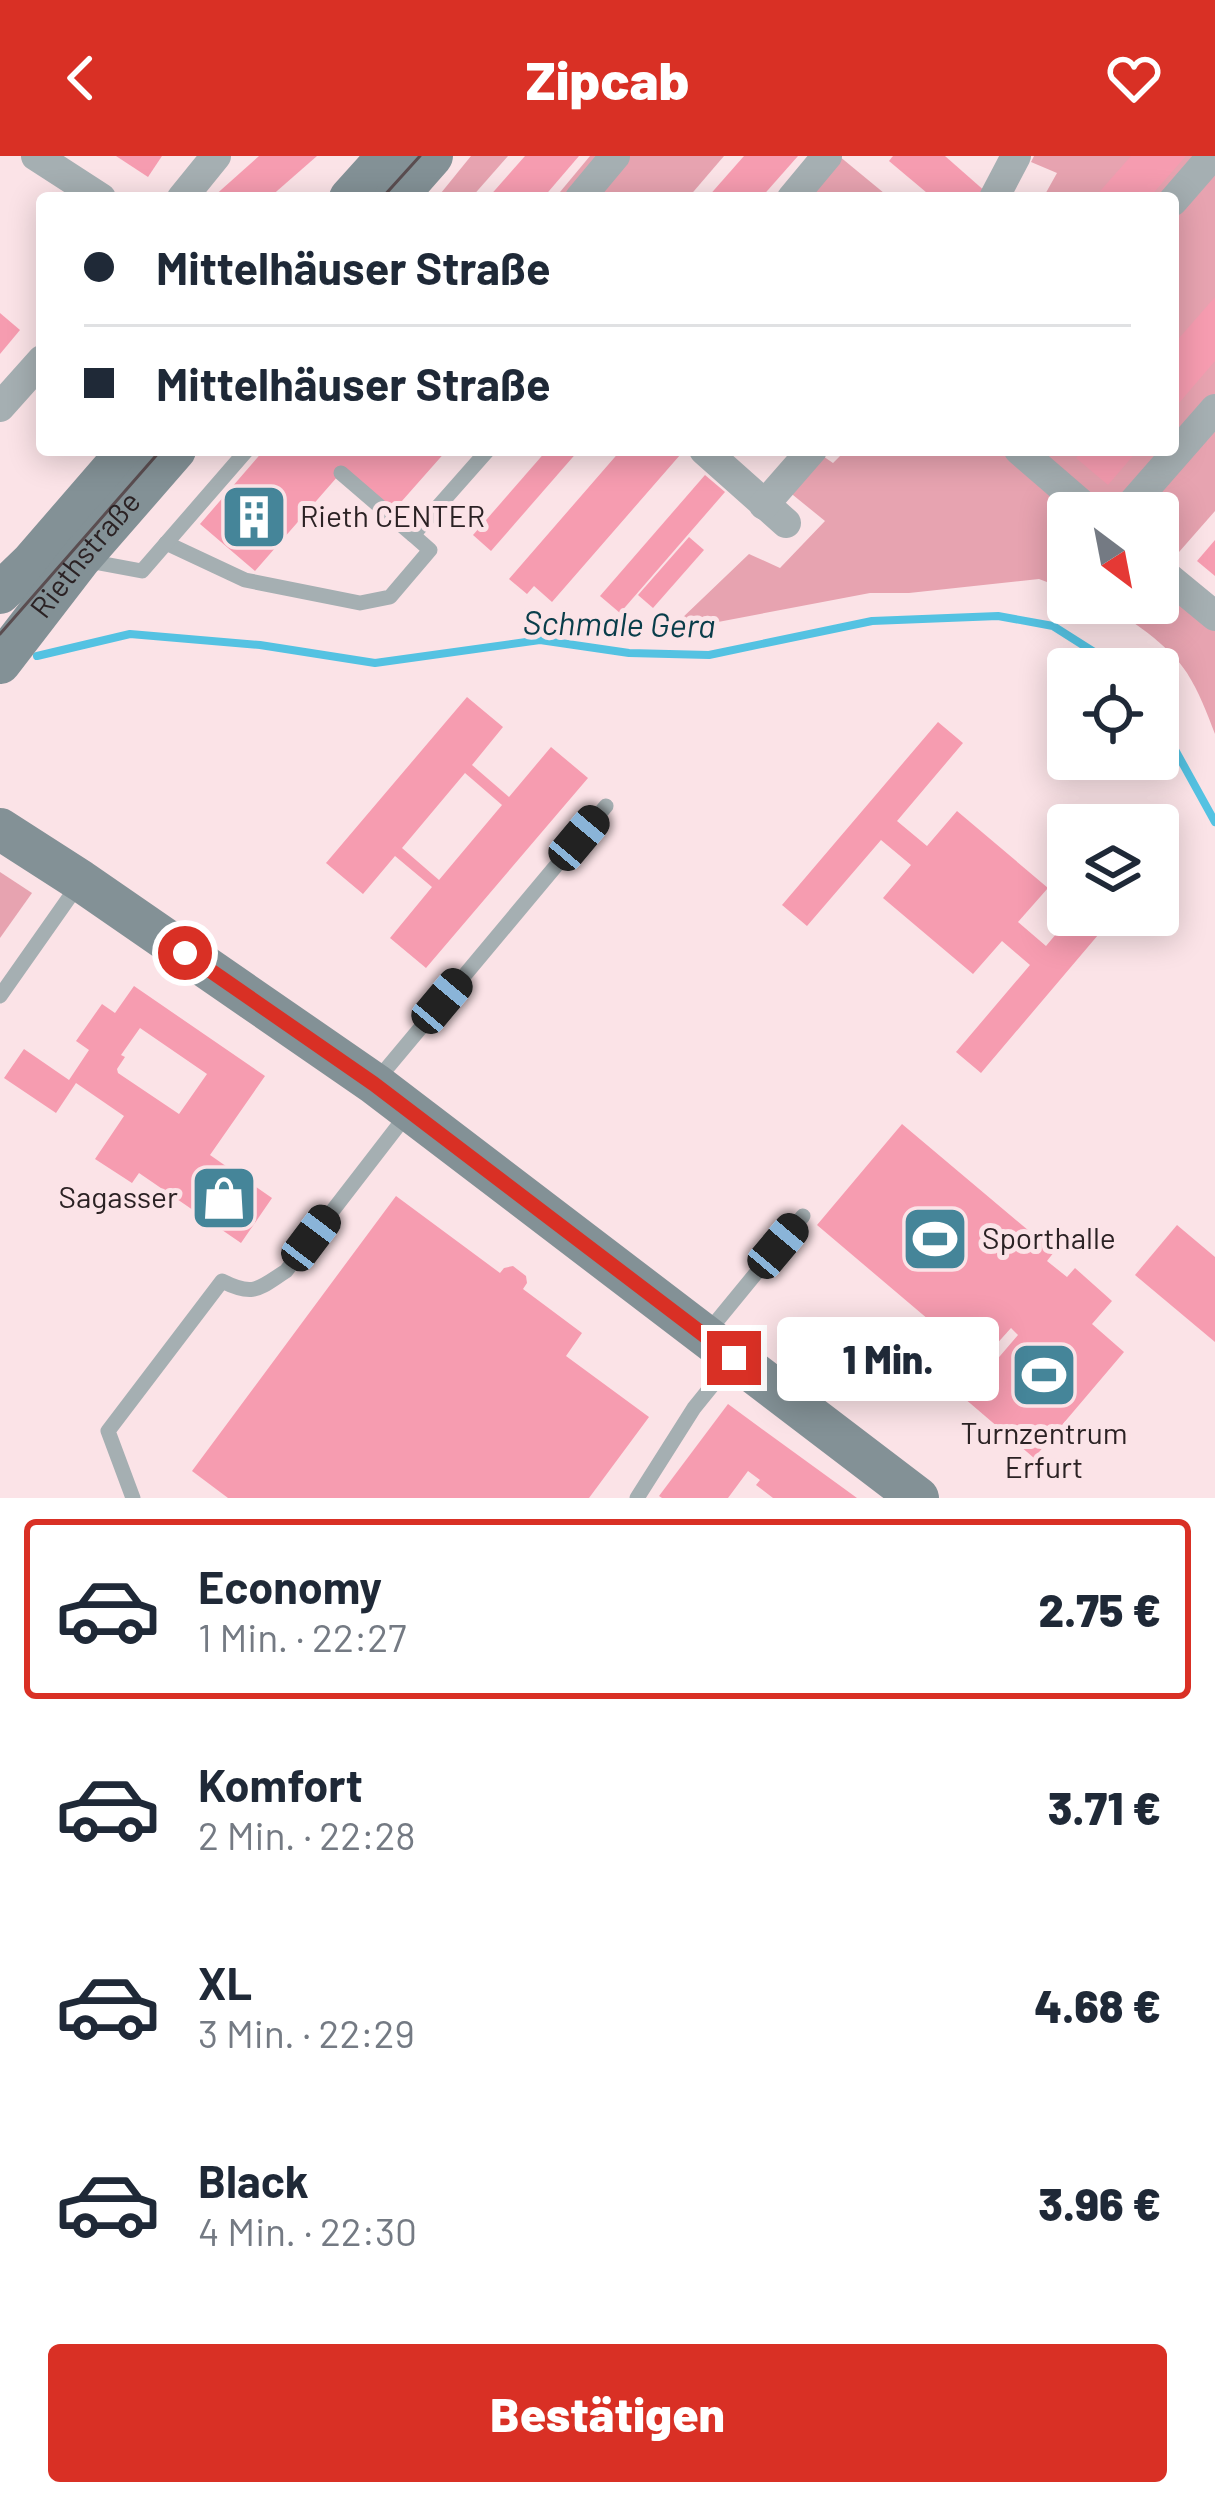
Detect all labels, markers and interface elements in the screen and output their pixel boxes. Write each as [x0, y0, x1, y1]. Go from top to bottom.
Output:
icon: back [48, 45, 114, 111]
icon: heart [1101, 45, 1167, 111]
text: Zipcab [525, 46, 690, 111]
text: Mittelhäuser Straße [156, 240, 550, 294]
text: Mittelhäuser Straße [156, 356, 550, 410]
building icon: Rieth CENTER [219, 482, 289, 552]
street label: Riethstraße [22, 483, 147, 624]
north arrow [1047, 492, 1179, 624]
map controls [1047, 492, 1179, 936]
place label: Rieth CENTER [300, 497, 485, 533]
water label: Schmale Gera [522, 601, 716, 645]
button: locate [1047, 648, 1179, 780]
car [542, 799, 616, 877]
button: layers [1047, 804, 1179, 936]
route start [158, 926, 212, 980]
car [405, 962, 479, 1040]
shop icon: Sagasser [189, 1163, 259, 1233]
place label: Sagasser [59, 1178, 178, 1214]
car [275, 1198, 347, 1278]
sports icon: Sporthalle [900, 1204, 970, 1274]
car [741, 1207, 815, 1285]
place label: Sporthalle [982, 1219, 1116, 1255]
callout: 1 Min. [776, 1316, 998, 1400]
route end [707, 1331, 761, 1385]
text: 1 Min. [842, 1335, 934, 1382]
sports icon: Turnzentrum Erfurt [1009, 1340, 1079, 1410]
place label: Turnzentrum Erfurt [960, 1414, 1128, 1484]
icon: car [54, 1555, 162, 1663]
text: Economy [198, 1559, 382, 1613]
text: 2.75 € [1039, 1582, 1161, 1636]
text: 1 Min. · 22:27 [198, 1613, 407, 1660]
icon: car [54, 1753, 162, 1861]
text: Komfort [198, 1757, 363, 1811]
text: 3.71 € [1048, 1780, 1161, 1834]
text: 2 Min. · 22:28 [198, 1811, 416, 1858]
icon: car [54, 1951, 162, 2059]
text: XL [198, 1955, 252, 2009]
text: 4.68 € [1034, 1978, 1161, 2032]
text: 3 Min. · 22:29 [198, 2009, 415, 2056]
icon: car [54, 2149, 162, 2257]
text: Black [198, 2153, 309, 2207]
text: 3.96 € [1038, 2176, 1161, 2230]
text: 4 Min. · 22:30 [198, 2207, 417, 2254]
button: Bestätigen [48, 2344, 1167, 2482]

